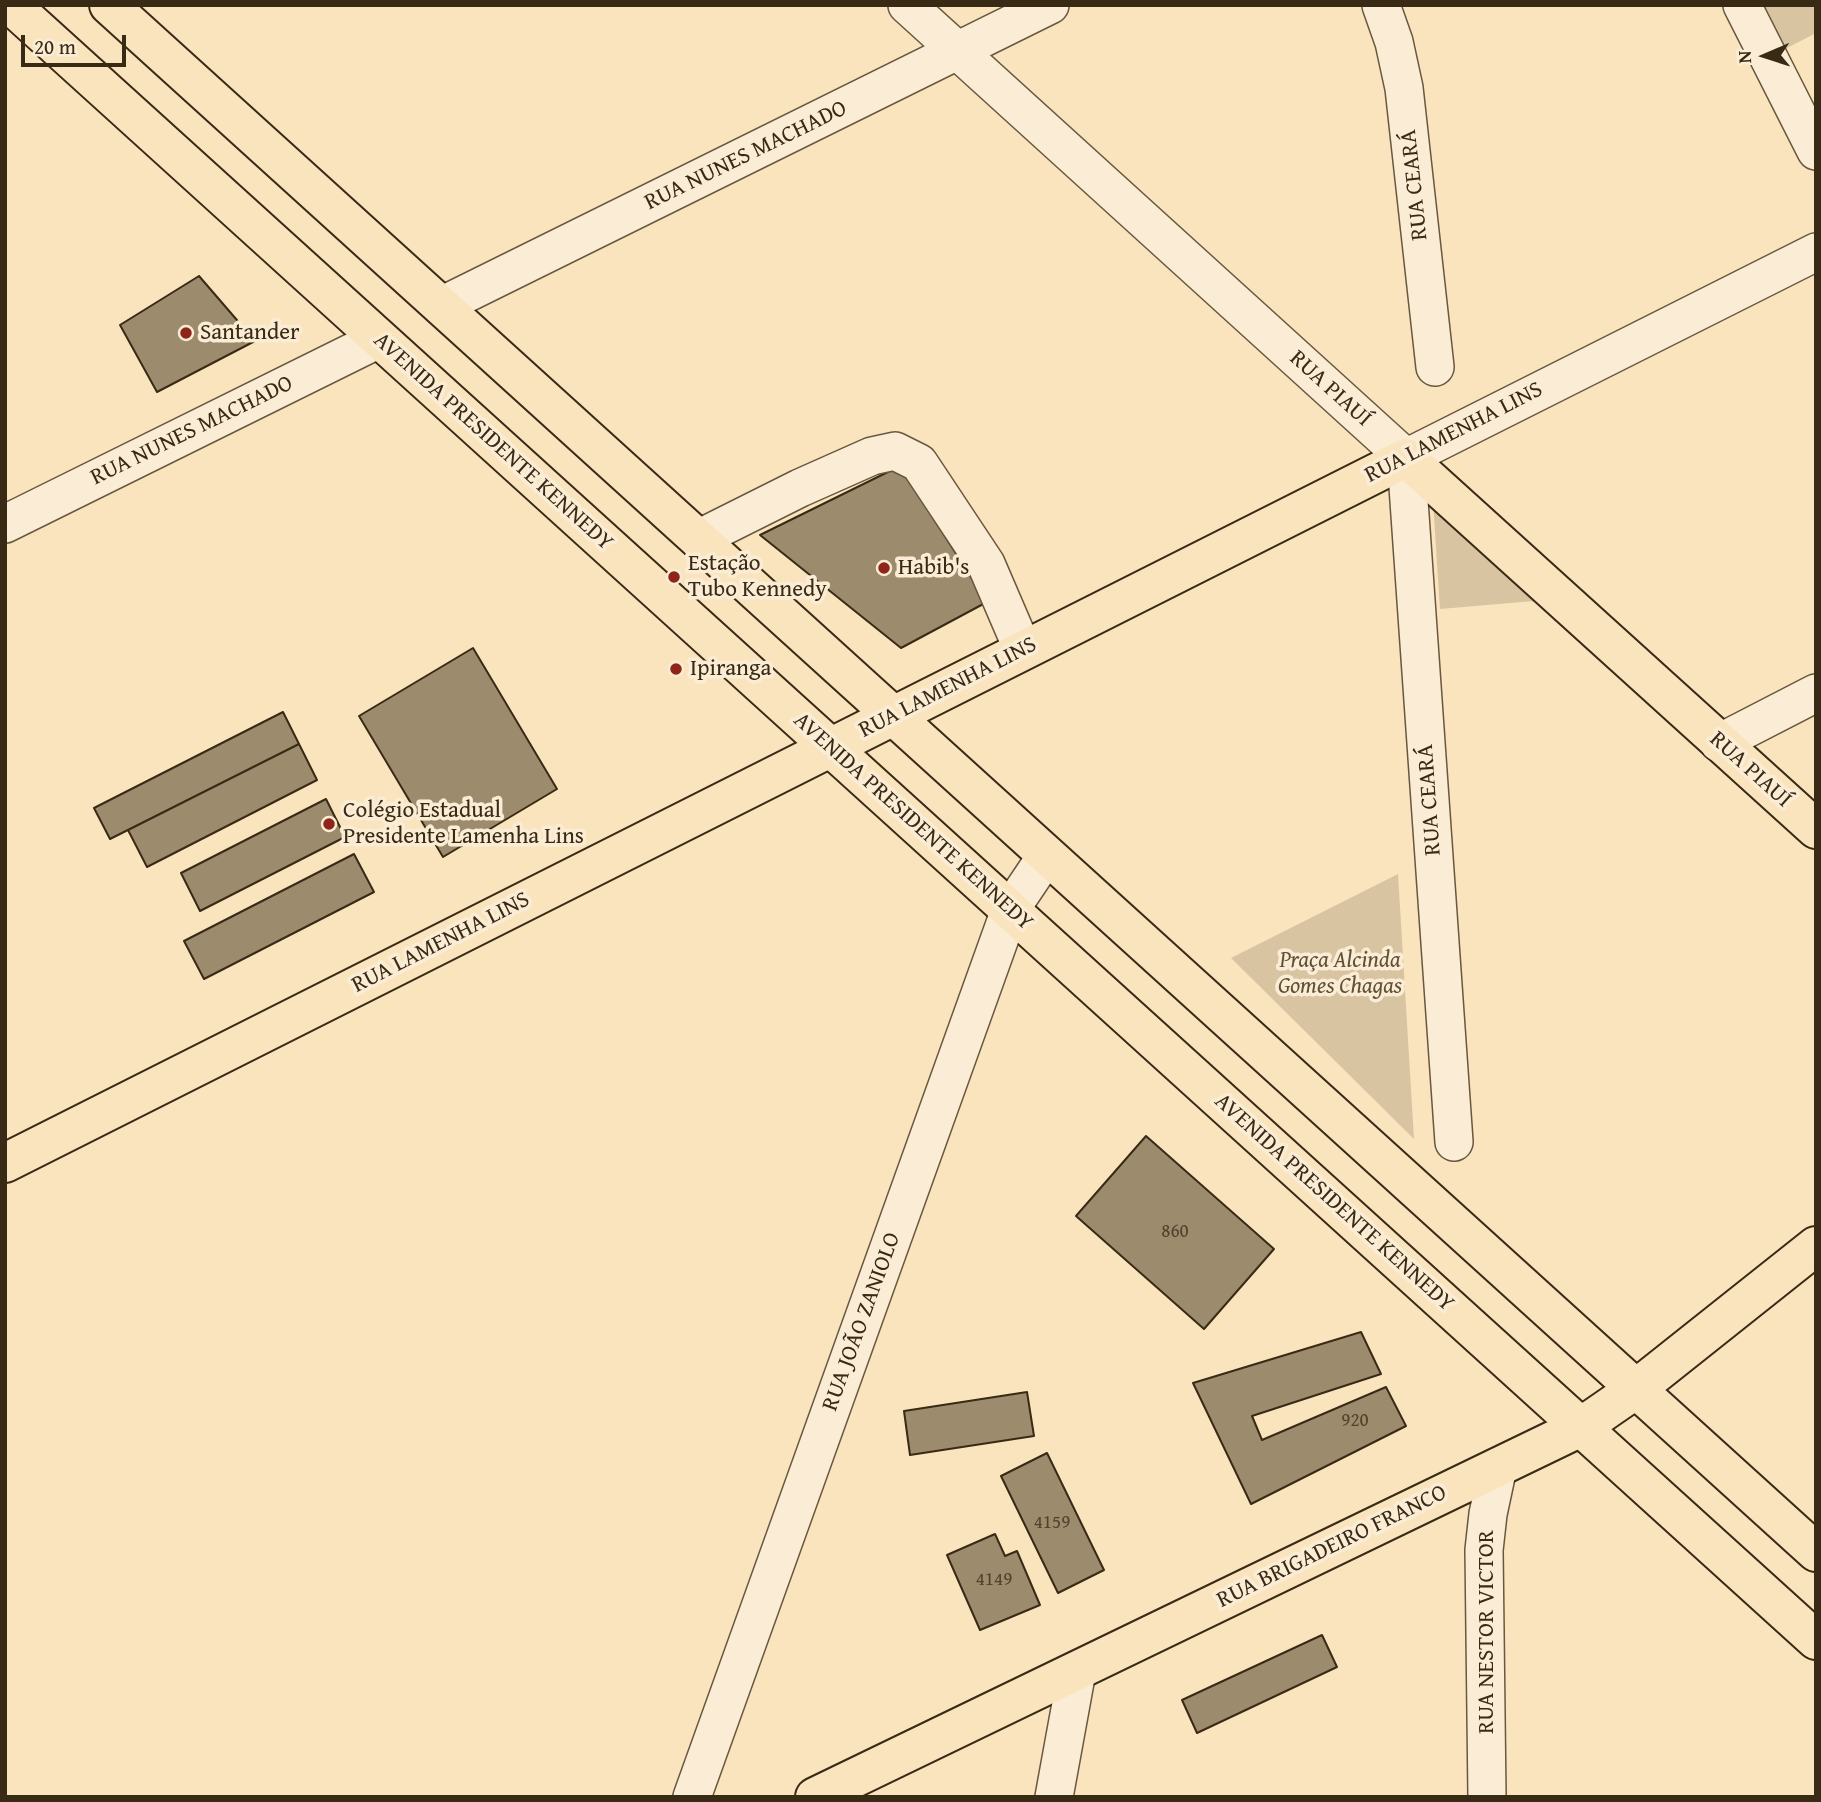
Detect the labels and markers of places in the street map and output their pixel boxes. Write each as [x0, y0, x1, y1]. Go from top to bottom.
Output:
place label: Santander [200, 319, 299, 347]
marker: Santander [178, 325, 194, 341]
place label: Estação Tubo Kennedy [688, 550, 827, 604]
place label: Habib's [898, 554, 969, 582]
marker: Habib's [876, 560, 892, 576]
marker: Estação Tubo Kennedy [666, 569, 682, 585]
place label: Ipiranga [690, 655, 771, 683]
marker: Ipiranga [668, 661, 684, 677]
place label: Colégio Estadual Presidente Lamenha Lins [343, 797, 584, 851]
marker: Colégio Estadual Presidente Lamenha Lins [321, 816, 337, 832]

